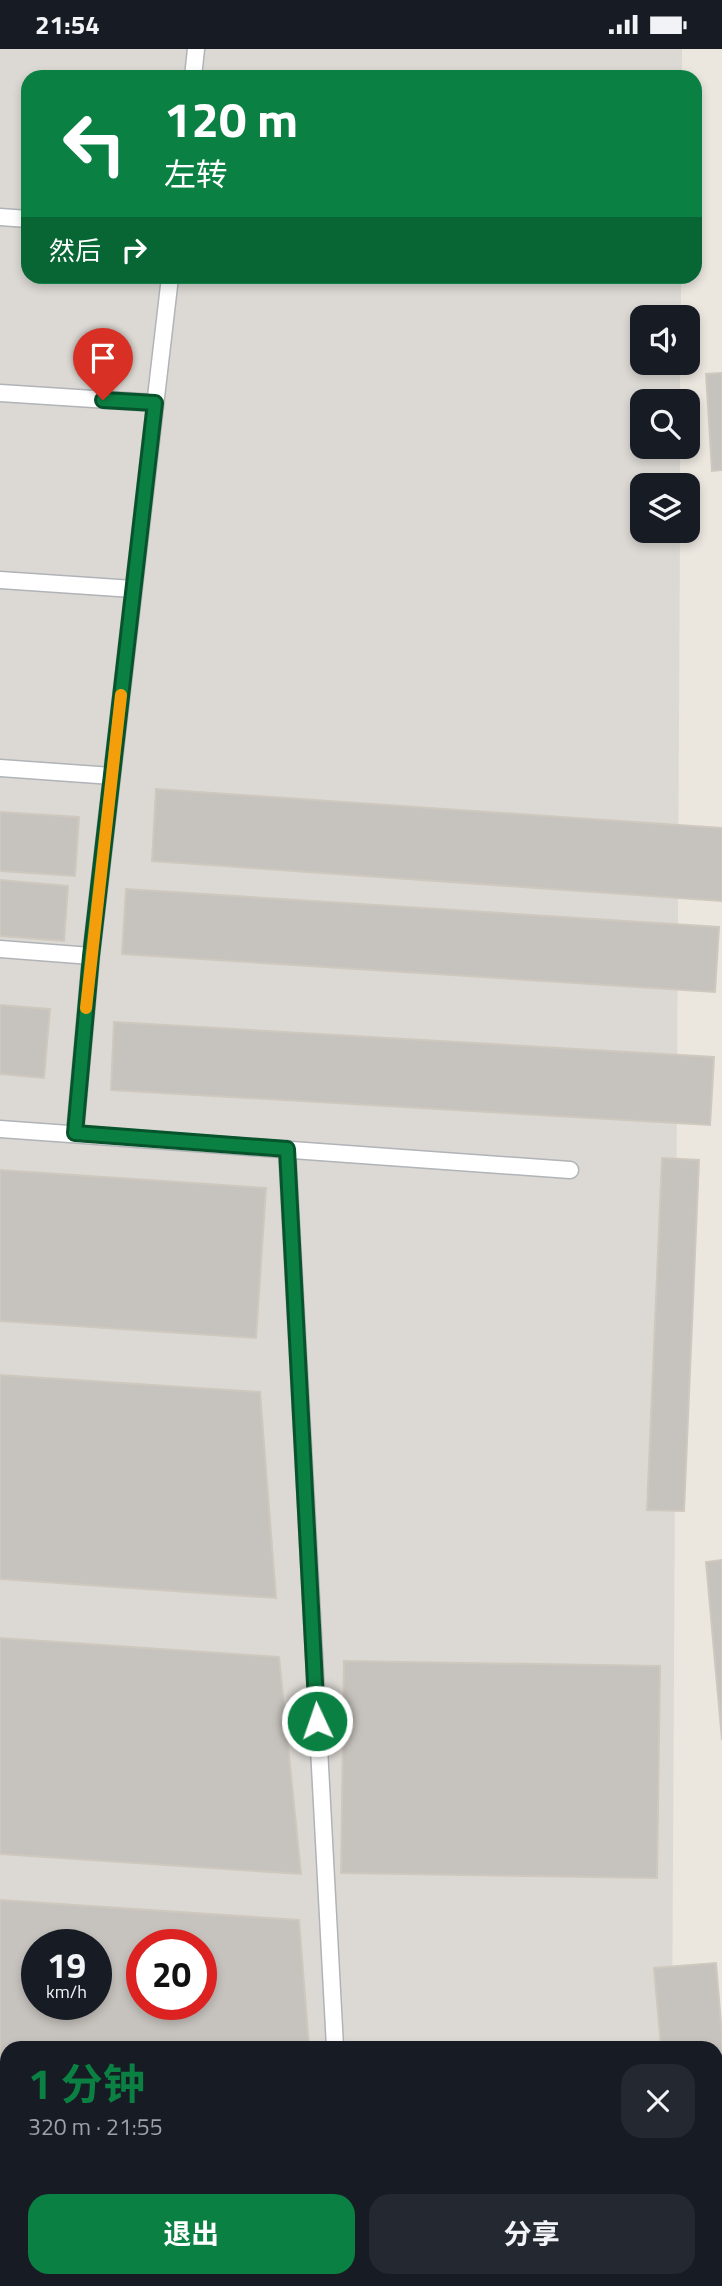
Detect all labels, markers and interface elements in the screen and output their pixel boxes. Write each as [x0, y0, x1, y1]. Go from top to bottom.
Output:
text: 21:54 [35, 5, 100, 44]
text: 120 m [164, 81, 298, 156]
icon: left [49, 98, 140, 189]
text: 左转 [164, 150, 228, 198]
text: 然后 [49, 231, 101, 270]
icon: right [115, 231, 153, 269]
map controls [630, 305, 700, 543]
button: sound [630, 305, 700, 375]
pin [73, 328, 133, 400]
icon: arrive [84, 339, 122, 377]
button: search [630, 389, 700, 459]
button: layers [630, 473, 700, 543]
position arrow [280, 1684, 354, 1758]
speed limit sign: 20 [126, 1929, 217, 2020]
text: 19 [47, 1938, 86, 1992]
text: km/h [46, 1978, 87, 2005]
text: 1 分钟 [28, 2051, 145, 2115]
button: close [621, 2064, 695, 2138]
text: 320 m · 21:55 [28, 2109, 163, 2144]
button: 退出 [28, 2194, 355, 2274]
button: 分享 [369, 2194, 695, 2274]

